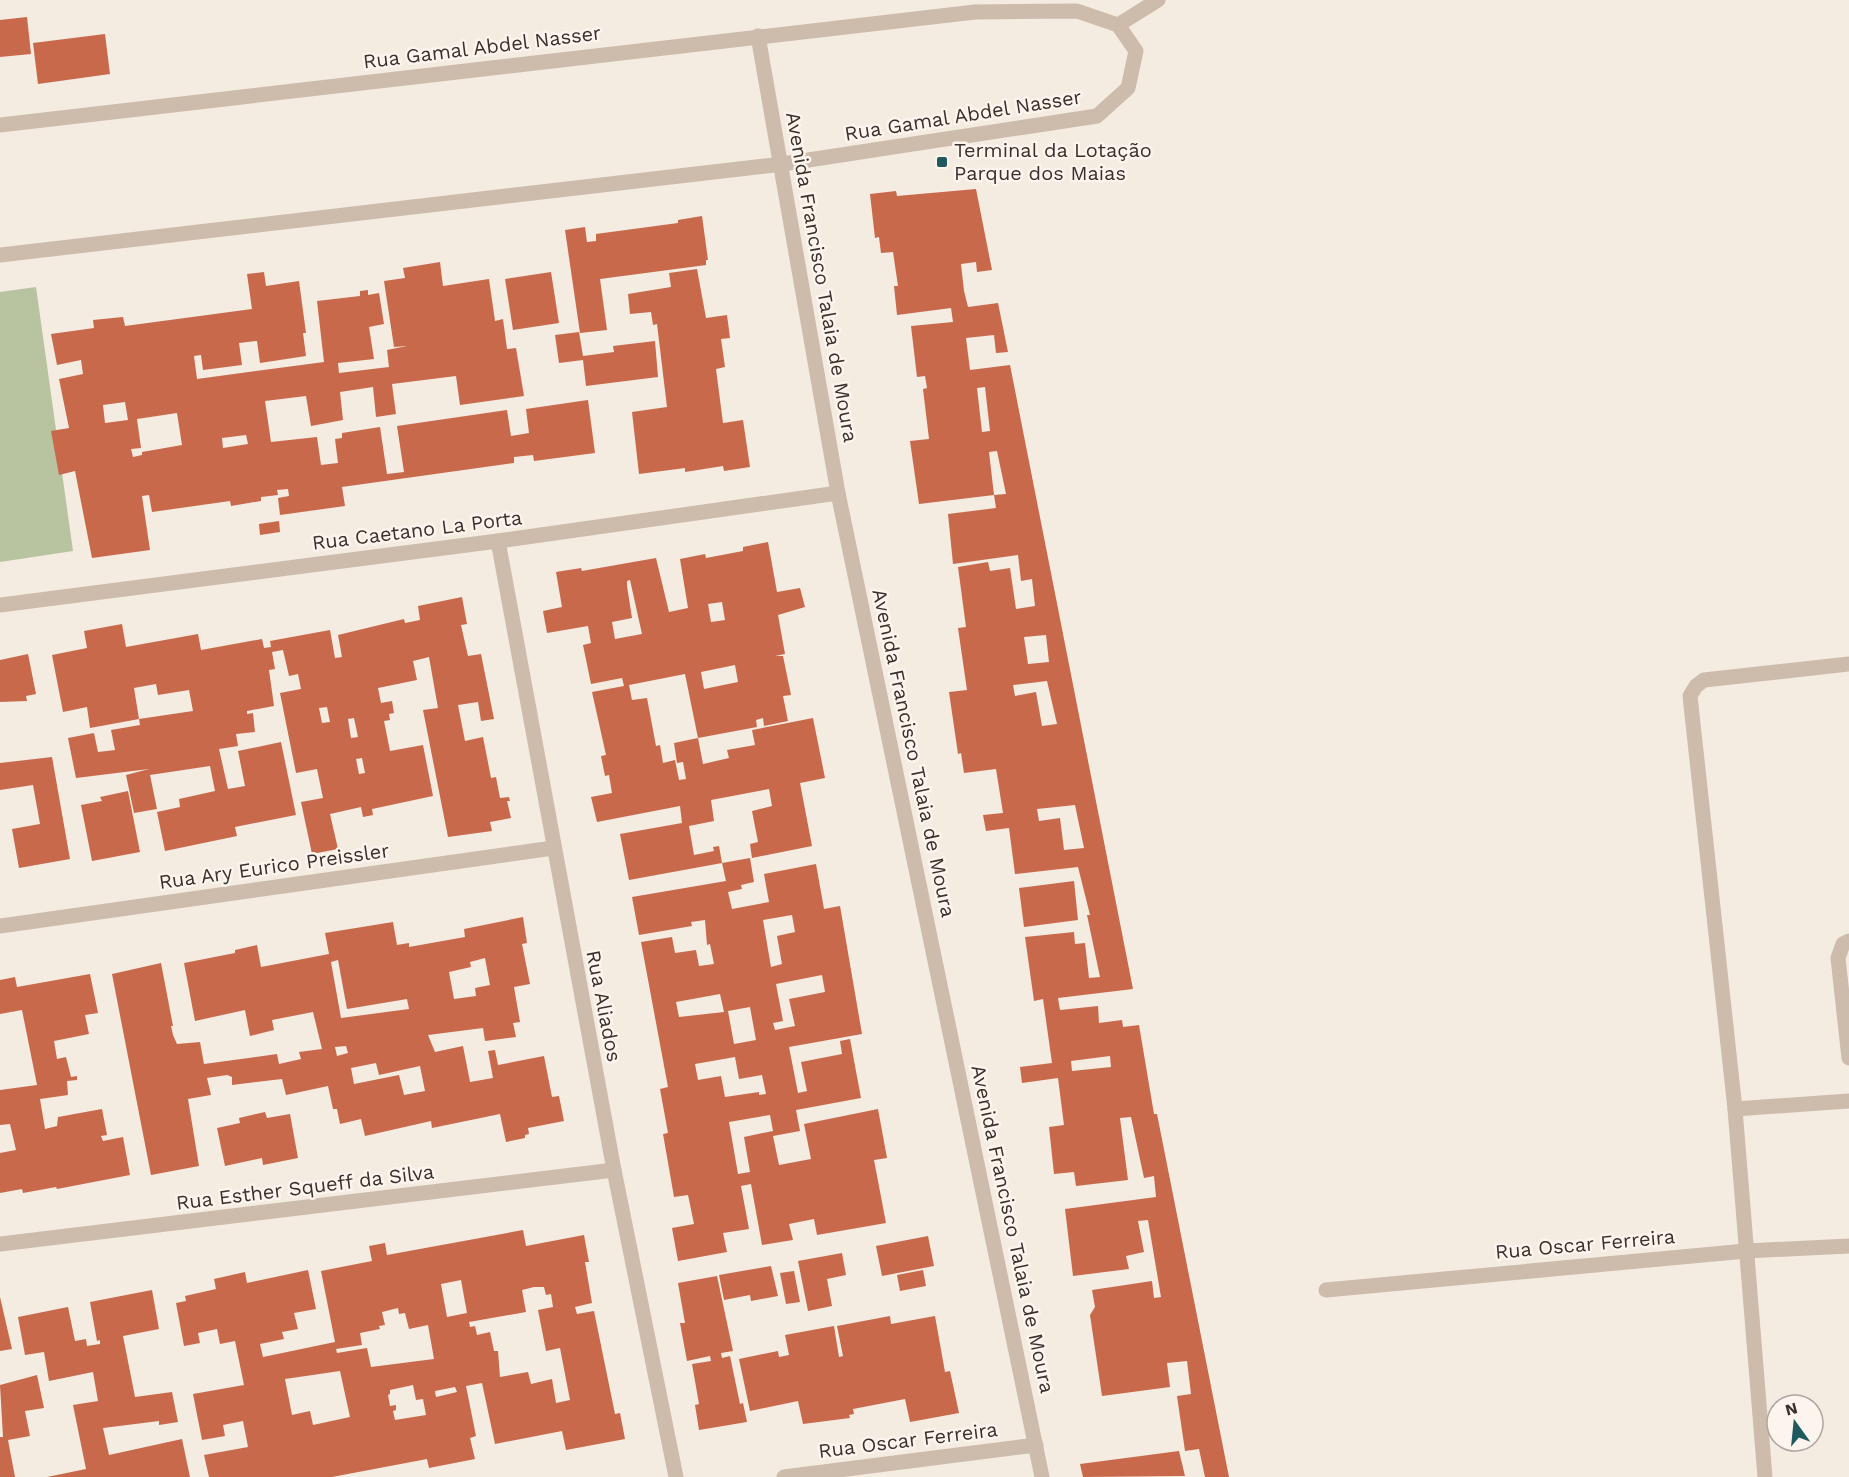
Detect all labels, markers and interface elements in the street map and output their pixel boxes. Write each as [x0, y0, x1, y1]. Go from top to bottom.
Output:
street label: Rua Gamal Abdel Nasser [362, 20, 602, 74]
street label: Rua Gamal Abdel Nasser [843, 84, 1083, 146]
street label: Avenida Francisco Talaia de Moura [781, 110, 863, 444]
place label: Terminal da Lotação Parque dos Maias [954, 138, 1152, 185]
marker: Terminal da Lotação Parque dos Maias [935, 155, 949, 169]
street label: Rua Caetano La Porta [311, 505, 523, 555]
street label: Avenida Francisco Talaia de Moura [867, 587, 961, 919]
street label: Rua Ary Eurico Preissler [157, 838, 391, 894]
street label: Rua Aliados [581, 948, 627, 1064]
street label: Avenida Francisco Talaia de Moura [966, 1063, 1060, 1395]
street label: Rua Esther Squeff da Silva [175, 1159, 435, 1215]
street label: Rua Oscar Ferreira [1494, 1224, 1676, 1264]
north arrow [1765, 1393, 1825, 1453]
text: N [1783, 1398, 1799, 1420]
street label: Rua Oscar Ferreira [817, 1417, 999, 1463]

